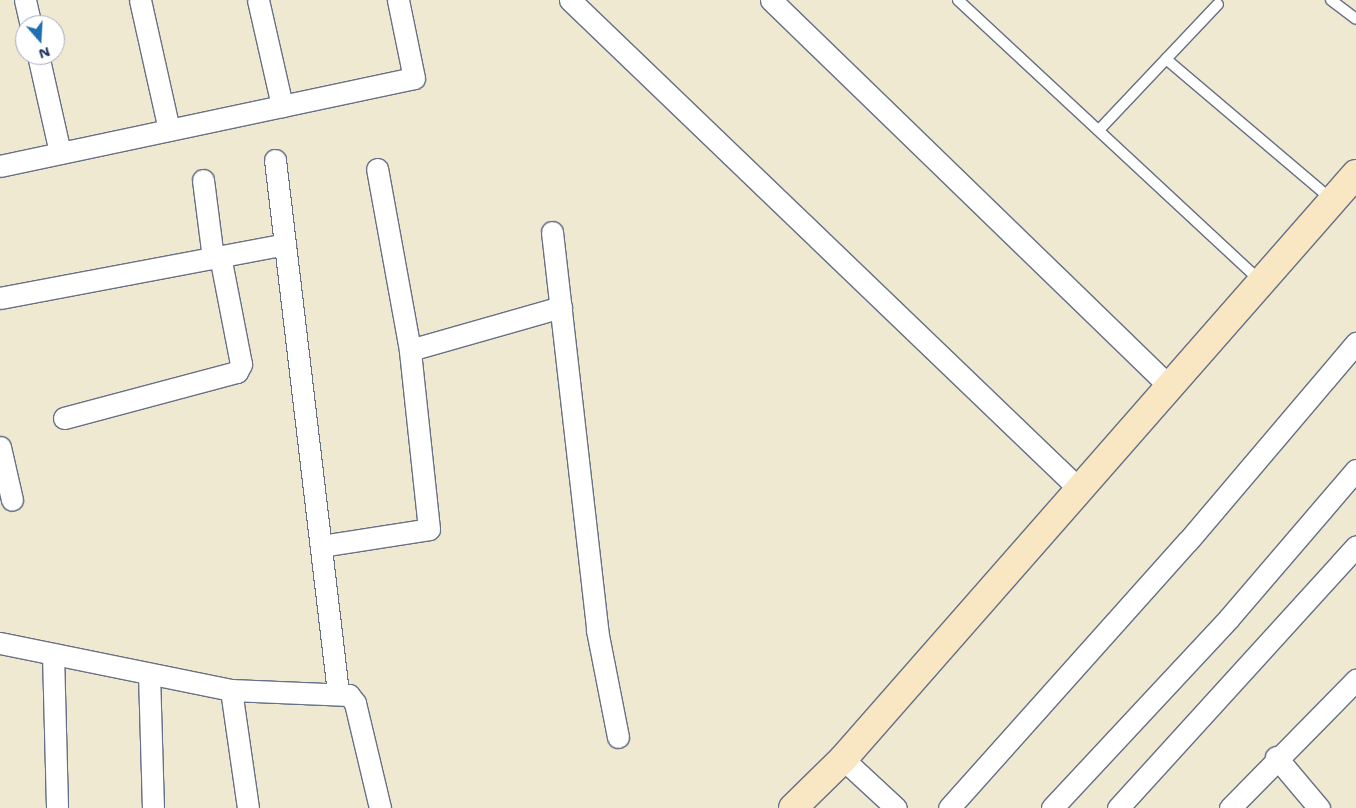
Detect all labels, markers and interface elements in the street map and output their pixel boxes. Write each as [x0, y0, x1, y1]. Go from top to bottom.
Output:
north arrow [15, 15, 65, 65]
text: N [36, 43, 53, 64]

